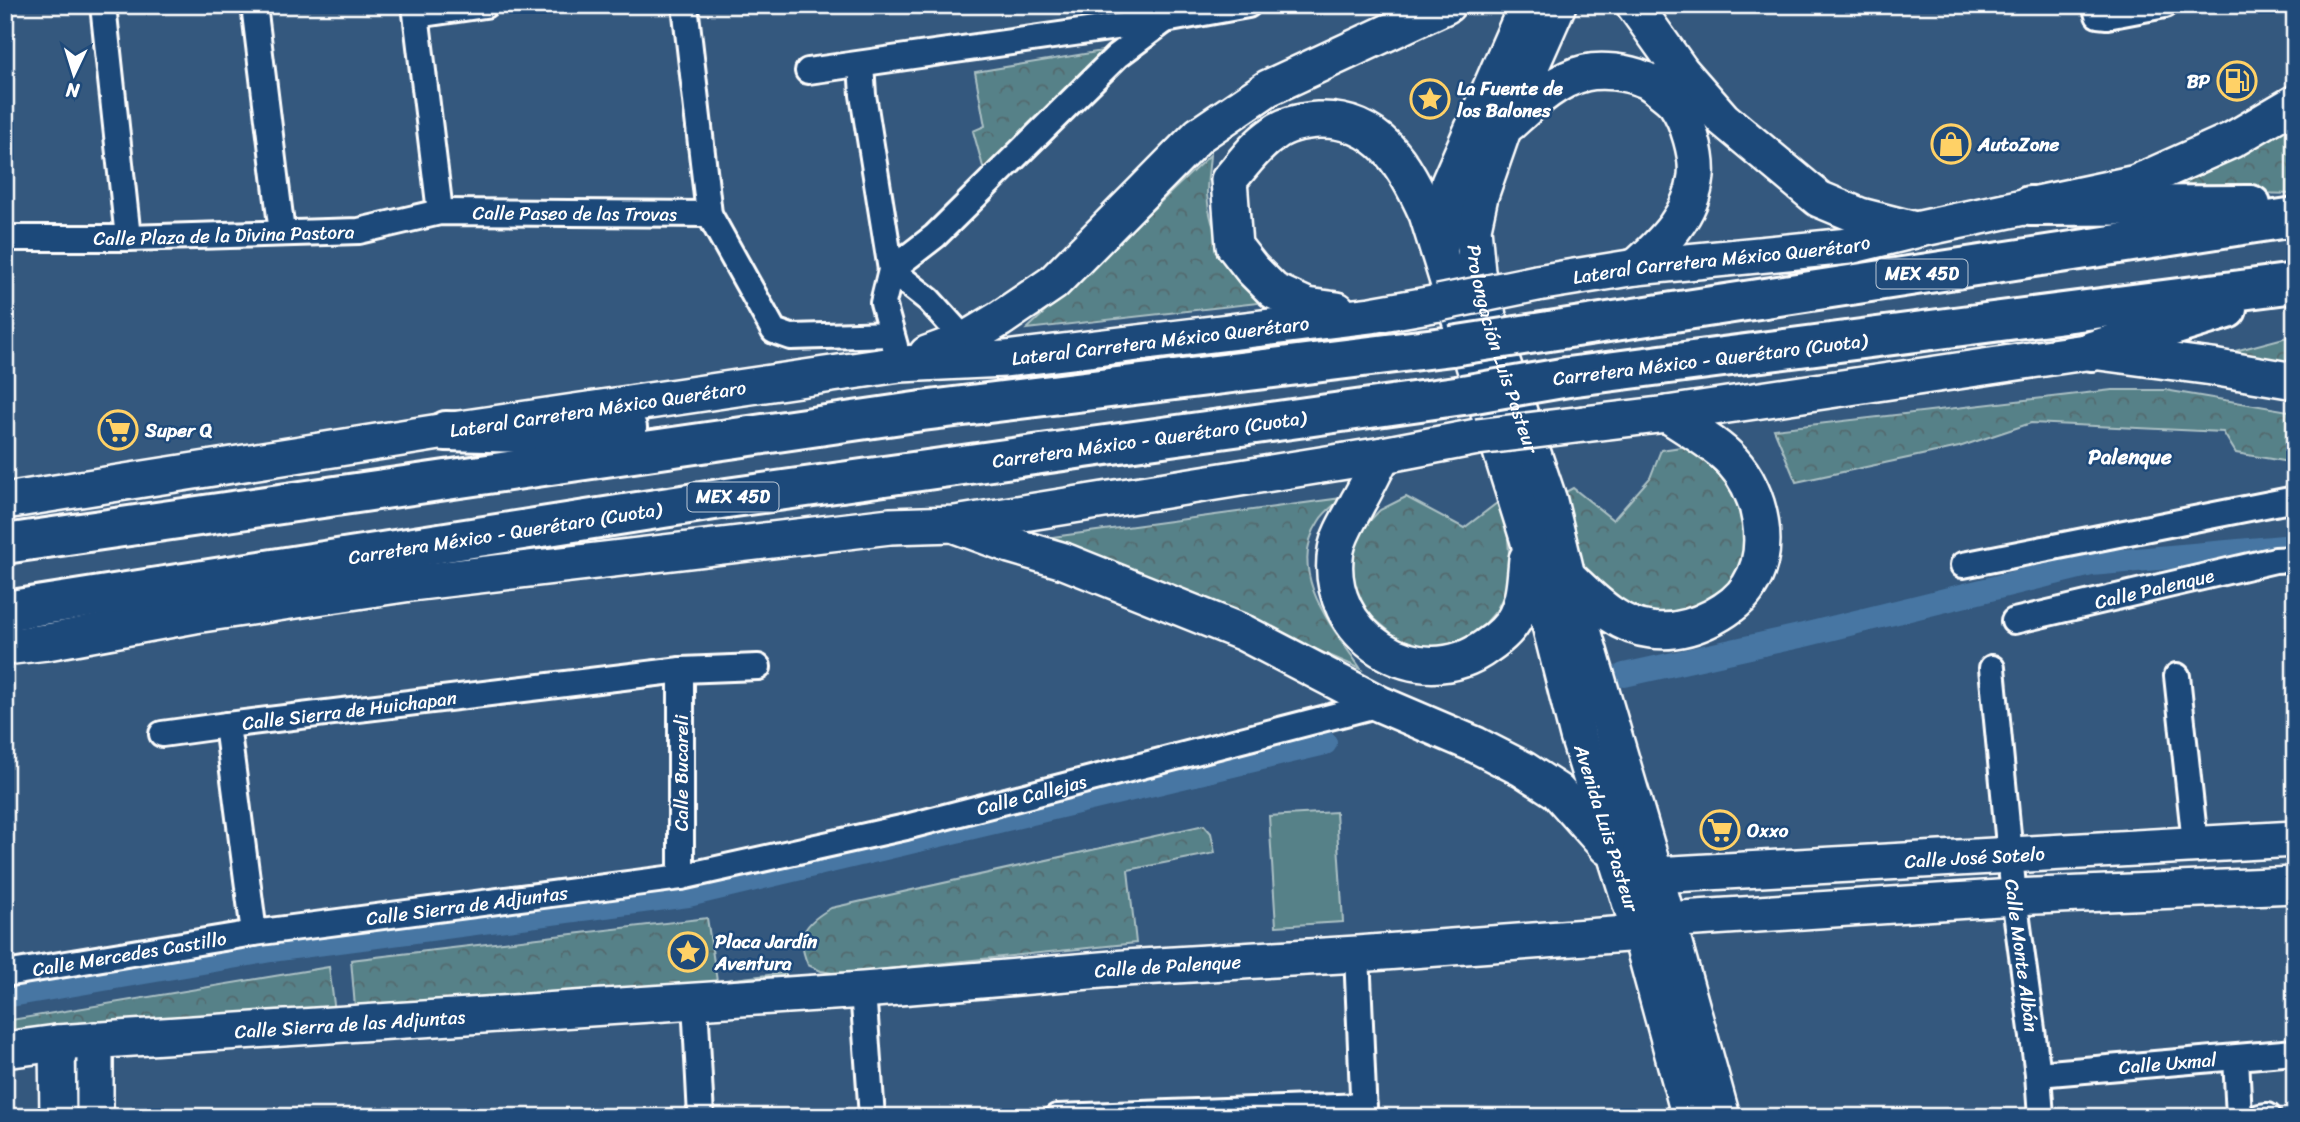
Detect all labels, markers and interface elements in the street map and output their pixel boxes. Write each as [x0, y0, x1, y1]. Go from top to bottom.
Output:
north arrow [38, 38, 108, 108]
fuel station icon: BP [2216, 60, 2258, 102]
place label: BP [2187, 65, 2211, 98]
place label: La Fuente de los Balones [1456, 72, 1563, 127]
text: N [64, 73, 82, 107]
place icon: La Fuente de los Balones [1409, 78, 1451, 120]
shop icon: AutoZone [1930, 123, 1972, 165]
place label: AutoZone [1977, 128, 2060, 161]
street label: Calle Paseo de las Trovas [472, 196, 677, 231]
street label: Calle Plaza de la Divina Pastora [94, 215, 355, 255]
street label: Lateral Carretera México Querétaro [1570, 225, 1874, 294]
street label: Prolongación Luis Pasteur [1458, 243, 1548, 459]
road number: MEX 45D [1876, 260, 1968, 288]
street label: Lateral Carretera México Querétaro [1010, 307, 1311, 375]
street label: Carretera México - Querétaro (Cuota) [1551, 324, 1870, 395]
street label: Lateral Carretera México Querétaro [447, 371, 749, 447]
street label: Carretera México - Querétaro (Cuota) [990, 401, 1310, 478]
supermarket icon: Super Q [97, 409, 139, 451]
place label: Super Q [144, 414, 213, 447]
district label: Palenque [2088, 438, 2172, 476]
road number: MEX 45D [688, 482, 778, 512]
street label: Carretera México - Querétaro (Cuota) [346, 492, 665, 574]
street label: Calle Palenque [2091, 559, 2217, 619]
street label: Calle Sierra de Huichapan [240, 681, 459, 740]
street label: Calle Bucareli [665, 714, 698, 831]
street label: Avenida Luis Pasteur [1564, 739, 1649, 917]
street label: Calle Callejas [973, 765, 1090, 825]
supermarket icon: Oxxo [1699, 809, 1741, 851]
place label: Oxxo [1747, 814, 1789, 847]
street label: Calle José Sotelo [1903, 837, 2046, 878]
street label: Calle Sierra de Adjuntas [364, 876, 570, 935]
street label: Calle Monte Albán [1995, 878, 2048, 1034]
street label: Calle Mercedes Castillo [30, 922, 229, 986]
place label: Placa Jardín Aventura [714, 925, 818, 980]
place icon: Placa Jardín Aventura [667, 931, 709, 973]
street label: Calle de Palenque [1093, 945, 1242, 987]
street label: Calle Sierra de las Adjuntas [234, 1000, 466, 1048]
street label: Calle Uxmal [2117, 1043, 2218, 1084]

